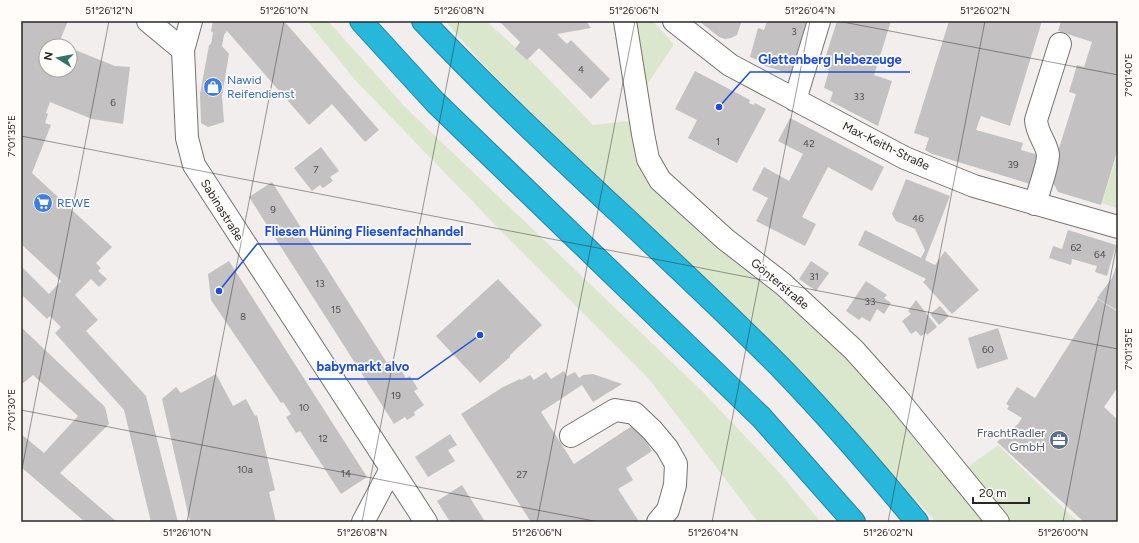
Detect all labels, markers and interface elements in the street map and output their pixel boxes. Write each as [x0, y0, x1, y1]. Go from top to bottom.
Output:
text: 51°26'12"N [85, 4, 133, 17]
text: 51°26'10"N [260, 4, 308, 17]
text: 51°26'08"N [434, 4, 484, 17]
text: 51°26'06"N [609, 4, 659, 17]
text: 51°26'04"N [785, 4, 835, 17]
text: 51°26'02"N [960, 4, 1010, 17]
house number: 3 [791, 25, 797, 38]
north arrow [38, 38, 78, 78]
callout: Glettenberg Hebezeuge [750, 47, 910, 72]
text: N [41, 51, 56, 62]
text: Glettenberg Hebezeuge [758, 52, 902, 67]
text: 7°01'40"E [1122, 53, 1135, 97]
house number: 4 [578, 63, 584, 76]
place label: Nawid Reifendienst [227, 73, 295, 101]
shop icon: Nawid Reifendienst [202, 76, 224, 98]
house number: 33 [854, 90, 864, 103]
house number: 6 [110, 96, 116, 109]
text: 7°01'35"E [5, 115, 18, 157]
street label: Max-Keith-Straße [840, 119, 932, 173]
house number: 1 [716, 135, 720, 148]
house number: 42 [803, 137, 815, 150]
house number: 39 [1007, 158, 1019, 171]
house number: 7 [313, 163, 319, 176]
street label: Sabinastraße [198, 177, 247, 244]
supermarket icon: REWE [32, 192, 54, 214]
place label: REWE [57, 196, 90, 210]
house number: 9 [270, 203, 276, 216]
house number: 46 [912, 212, 924, 225]
callout: Fliesen Hüning Fliesenfachhandel [257, 219, 471, 244]
text: Fliesen Hüning Fliesenfachhandel [265, 224, 463, 239]
house number: 62 [1070, 241, 1082, 254]
house number: 64 [1094, 248, 1106, 261]
street label: Gönterstraße [748, 256, 812, 313]
house number: 31 [809, 270, 819, 283]
house number: 13 [315, 277, 325, 290]
house number: 33 [865, 295, 875, 308]
house number: 15 [331, 303, 341, 316]
house number: 8 [240, 310, 246, 323]
text: 7°01'35"E [1122, 328, 1135, 370]
house number: 60 [982, 343, 994, 356]
callout: babymarkt alvo [309, 354, 418, 379]
text: babymarkt alvo [317, 359, 410, 374]
text: 7°01'30"E [5, 389, 18, 431]
house number: 19 [391, 389, 401, 402]
house number: 10 [299, 401, 309, 414]
place label: FrachtRadler GmbH [977, 426, 1045, 454]
office icon: FrachtRadler GmbH [1048, 429, 1070, 451]
house number: 12 [318, 432, 328, 445]
house number: 10a [237, 463, 253, 476]
house number: 14 [341, 467, 351, 480]
house number: 27 [517, 468, 528, 481]
scale bar [973, 479, 1029, 505]
text: 20 m [979, 486, 1007, 500]
text: 51°26'10"N [163, 526, 211, 539]
text: 51°26'08"N [337, 526, 387, 539]
text: 51°26'06"N [512, 526, 562, 539]
text: 51°26'04"N [688, 526, 738, 539]
text: 51°26'02"N [863, 526, 913, 539]
text: 51°26'00"N [1038, 526, 1088, 539]

